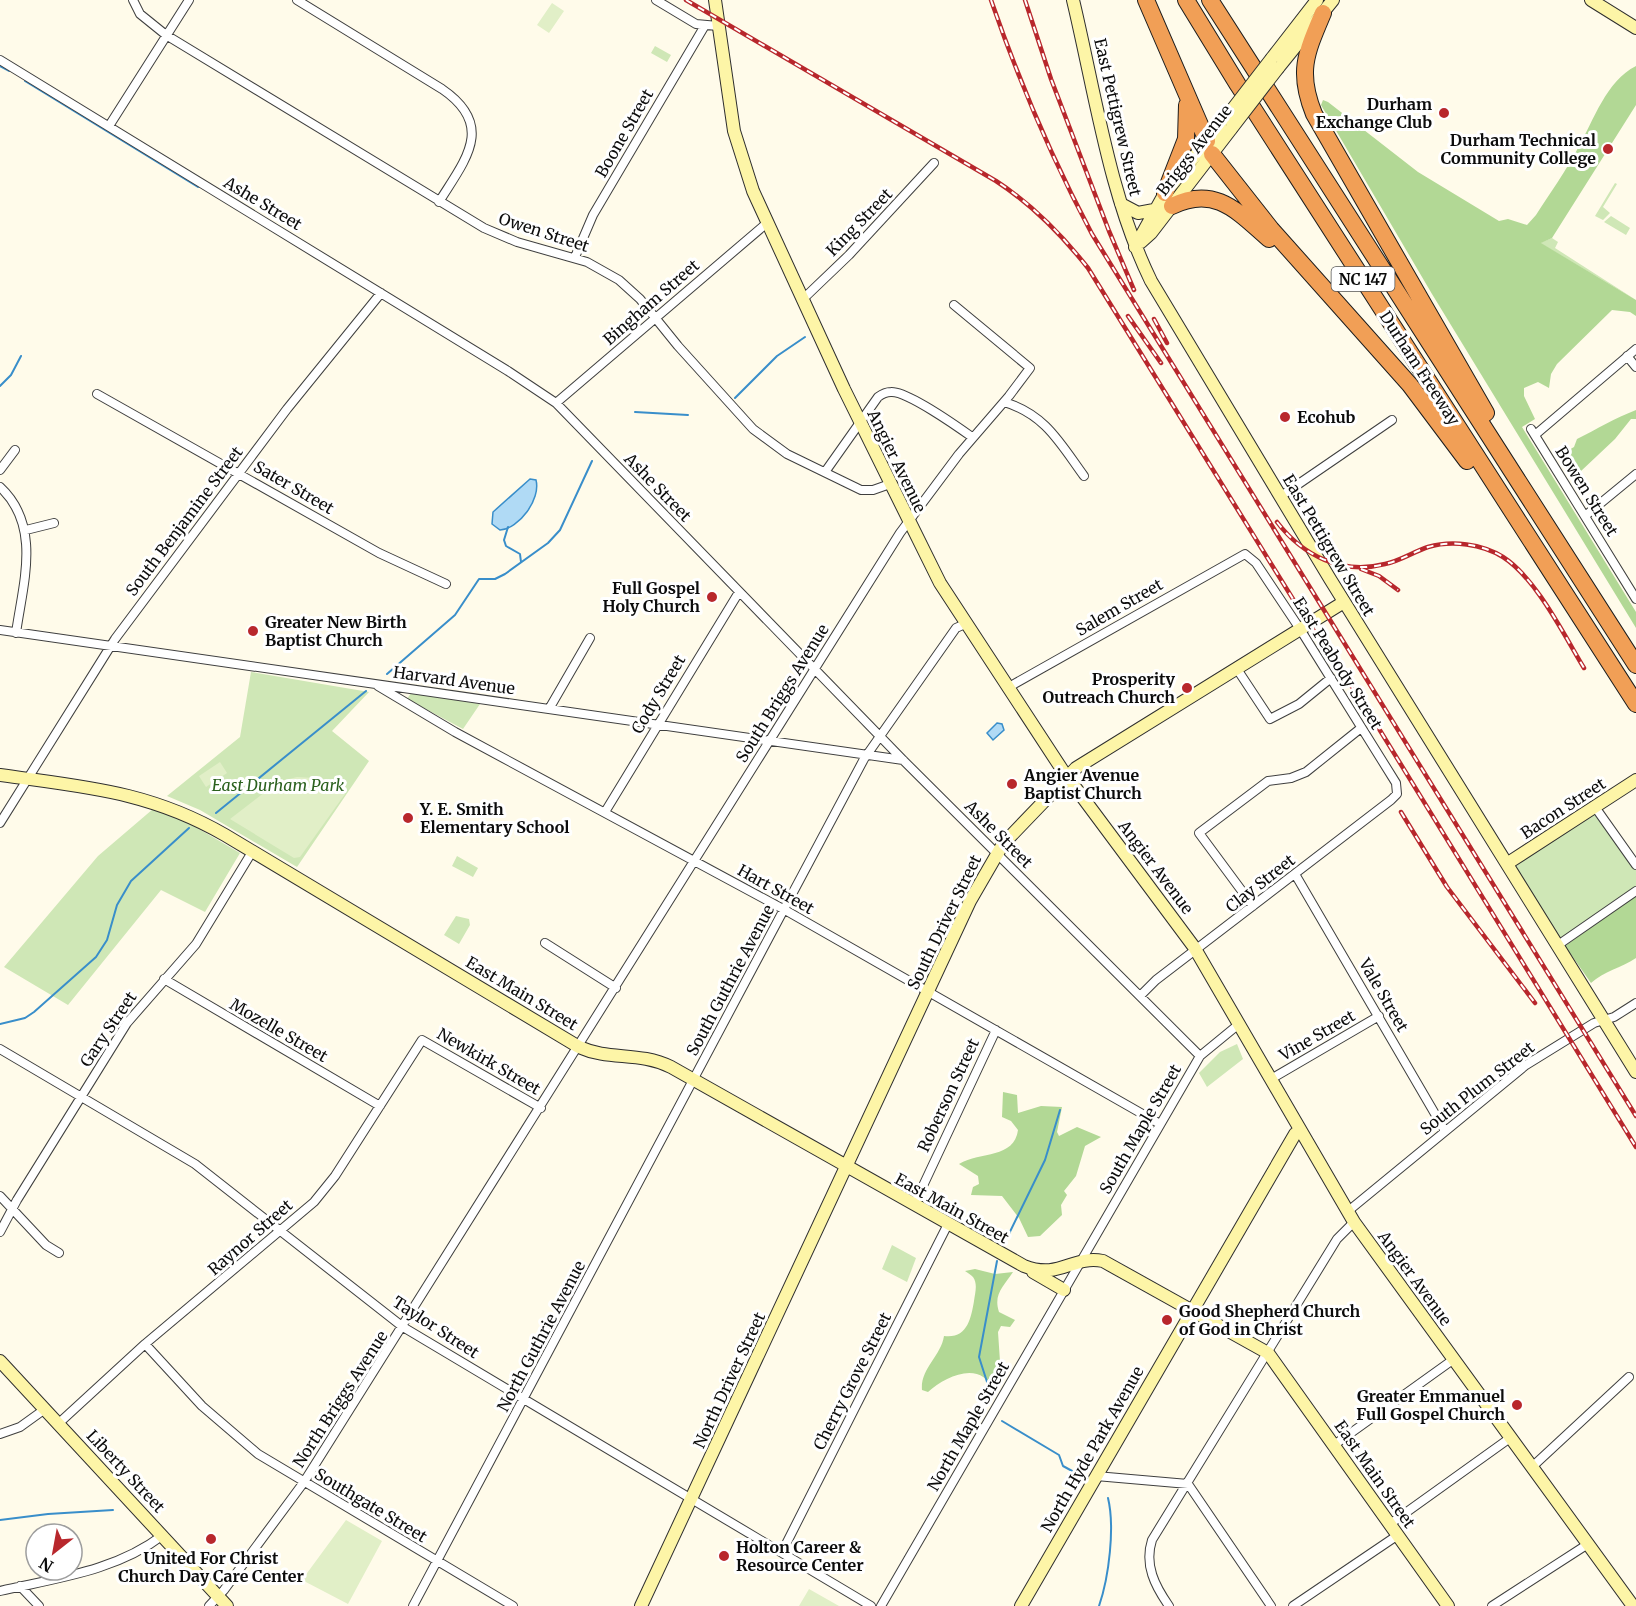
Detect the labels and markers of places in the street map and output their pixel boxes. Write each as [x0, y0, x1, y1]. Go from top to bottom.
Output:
place label: Durham Exchange Club [1316, 94, 1432, 132]
marker: Durham Exchange Club [1437, 106, 1451, 120]
place label: Durham Technical Community College [1441, 130, 1596, 168]
marker: Durham Technical Community College [1601, 142, 1615, 156]
place label: Ecohub [1297, 407, 1355, 427]
marker: Ecohub [1278, 410, 1292, 424]
place label: Full Gospel Holy Church [603, 578, 700, 616]
marker: Full Gospel Holy Church [705, 590, 719, 604]
place label: Greater New Birth Baptist Church [265, 612, 407, 650]
marker: Greater New Birth Baptist Church [246, 624, 260, 638]
place label: Prosperity Outreach Church [1042, 669, 1176, 707]
marker: Prosperity Outreach Church [1180, 681, 1194, 695]
place label: Angier Avenue Baptist Church [1023, 765, 1142, 803]
marker: Angier Avenue Baptist Church [1005, 777, 1019, 791]
place label: Y. E. Smith Elementary School [419, 799, 569, 837]
marker: Y. E. Smith Elementary School [401, 811, 415, 825]
place label: Good Shepherd Church of God in Christ [1179, 1301, 1361, 1339]
marker: Good Shepherd Church of God in Christ [1160, 1313, 1174, 1327]
place label: Greater Emmanuel Full Gospel Church [1356, 1386, 1505, 1424]
marker: Greater Emmanuel Full Gospel Church [1510, 1398, 1524, 1412]
marker: United For Christ Church Day Care Center [204, 1532, 218, 1546]
place label: Holton Career & Resource Center [736, 1537, 864, 1575]
place label: United For Christ Church Day Care Center [118, 1548, 304, 1586]
marker: Holton Career & Resource Center [717, 1549, 731, 1563]

